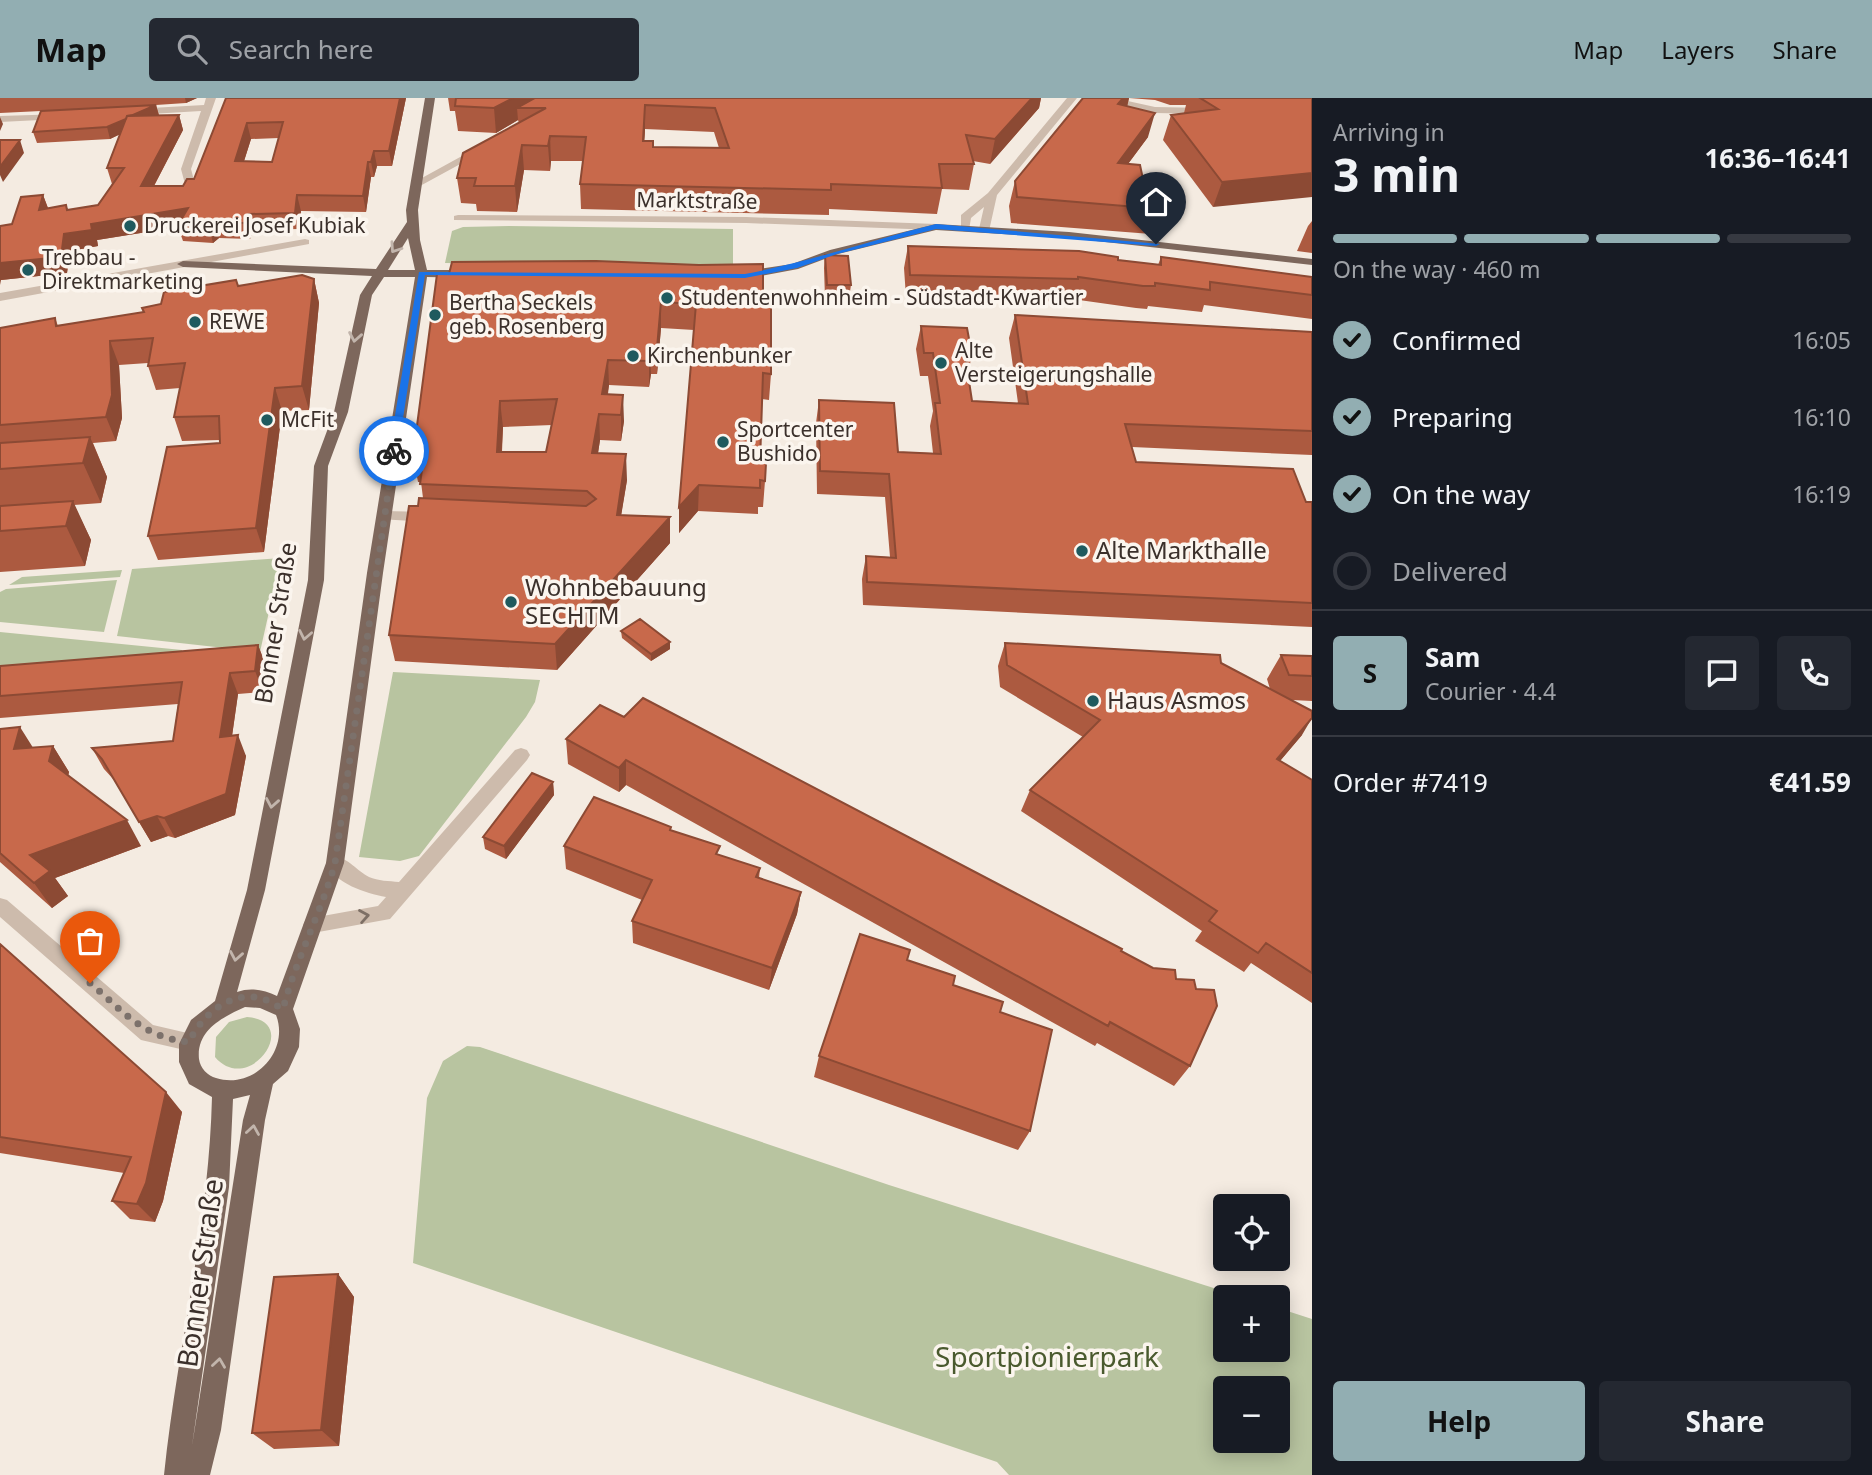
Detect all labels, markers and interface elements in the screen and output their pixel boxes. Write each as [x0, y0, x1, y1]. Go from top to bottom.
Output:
search box [149, 18, 639, 81]
text: Map [35, 27, 107, 72]
icon: search [173, 30, 211, 68]
text: Search here [229, 31, 373, 67]
text: Map [1573, 33, 1623, 66]
text: Layers [1661, 33, 1735, 66]
text: Share [1773, 33, 1837, 66]
text: Arriving in [1333, 116, 1445, 148]
text: 16:36–16:41 [1704, 140, 1851, 176]
text: 3 min [1333, 143, 1460, 205]
pin [1126, 172, 1186, 244]
icon: home [1137, 183, 1175, 221]
street label: Marktstraße [636, 185, 758, 215]
place label: Druckerei Josef Kubiak [144, 211, 366, 239]
marker: Druckerei Josef Kubiak [122, 218, 138, 234]
one-way arrow [391, 240, 403, 253]
place label: Trebbau - Direktmarketing [42, 243, 204, 295]
text: On the way · 460 m [1333, 253, 1540, 285]
marker: Trebbau - Direktmarketing [20, 262, 36, 278]
place label: Studentenwohnheim - Südstadt-Kwartier [681, 283, 1084, 311]
place label: Bertha Seckels geb. Rosenberg [449, 288, 605, 340]
marker: Studentenwohnheim - Südstadt-Kwartier [659, 290, 675, 306]
place label: REWE [209, 307, 265, 335]
marker: Bertha Seckels geb. Rosenberg [427, 307, 443, 323]
marker: REWE [187, 314, 203, 330]
icon: check [1333, 321, 1371, 359]
text: Confirmed [1392, 322, 1522, 358]
text: 16:05 [1792, 324, 1851, 356]
one-way arrow [349, 331, 364, 343]
place label: Alte Versteigerungshalle [955, 336, 1152, 388]
place label: Kirchenbunker [647, 341, 792, 369]
marker: Kirchenbunker [625, 348, 641, 364]
marker: Alte Versteigerungshalle [933, 355, 949, 371]
icon: check [1333, 398, 1371, 436]
text: Preparing [1392, 399, 1513, 435]
text: 16:10 [1792, 401, 1851, 433]
place label: McFit [281, 405, 334, 433]
marker: McFit [259, 412, 275, 428]
place label: Sportcenter Bushido [737, 415, 854, 467]
courier [359, 416, 429, 486]
icon: bike [375, 432, 413, 470]
marker: Sportcenter Bushido [715, 434, 731, 450]
icon: check [1333, 475, 1371, 513]
text: On the way [1392, 476, 1530, 512]
text: 16:19 [1792, 478, 1851, 510]
place label: Alte Markthalle [1096, 533, 1267, 566]
street label: Bonner Straße [245, 540, 304, 706]
marker: Alte Markthalle [1074, 543, 1090, 559]
text: Delivered [1392, 553, 1508, 589]
place label: Wohnbebauung SECHTM [525, 570, 707, 631]
marker: Wohnbebauung SECHTM [503, 594, 519, 610]
one-way arrow [299, 629, 314, 641]
button: chat [1685, 636, 1759, 710]
button: phone [1777, 636, 1851, 710]
text: Sam [1425, 639, 1480, 675]
text: S [1363, 655, 1377, 691]
text: Courier · 4.4 [1425, 675, 1556, 707]
place label: Haus Asmos [1107, 683, 1246, 716]
marker: Haus Asmos [1085, 693, 1101, 709]
text: Order #7419 [1333, 764, 1488, 800]
text: €41.59 [1769, 764, 1851, 800]
one-way arrow [266, 797, 281, 809]
one-way arrow [358, 909, 370, 924]
pin [60, 911, 120, 983]
icon: bag [71, 922, 109, 960]
one-way arrow [230, 950, 245, 962]
one-way arrow [245, 1124, 260, 1136]
street label: Bonner Straße [167, 1176, 231, 1370]
map controls [1213, 1194, 1290, 1453]
button: locate [1213, 1194, 1290, 1271]
button: + [1213, 1285, 1290, 1362]
park label: Sportpionierpark [935, 1337, 1159, 1375]
one-way arrow [211, 1357, 226, 1369]
button: − [1213, 1376, 1290, 1453]
button: Help [1333, 1381, 1585, 1461]
button: Share [1599, 1381, 1851, 1461]

